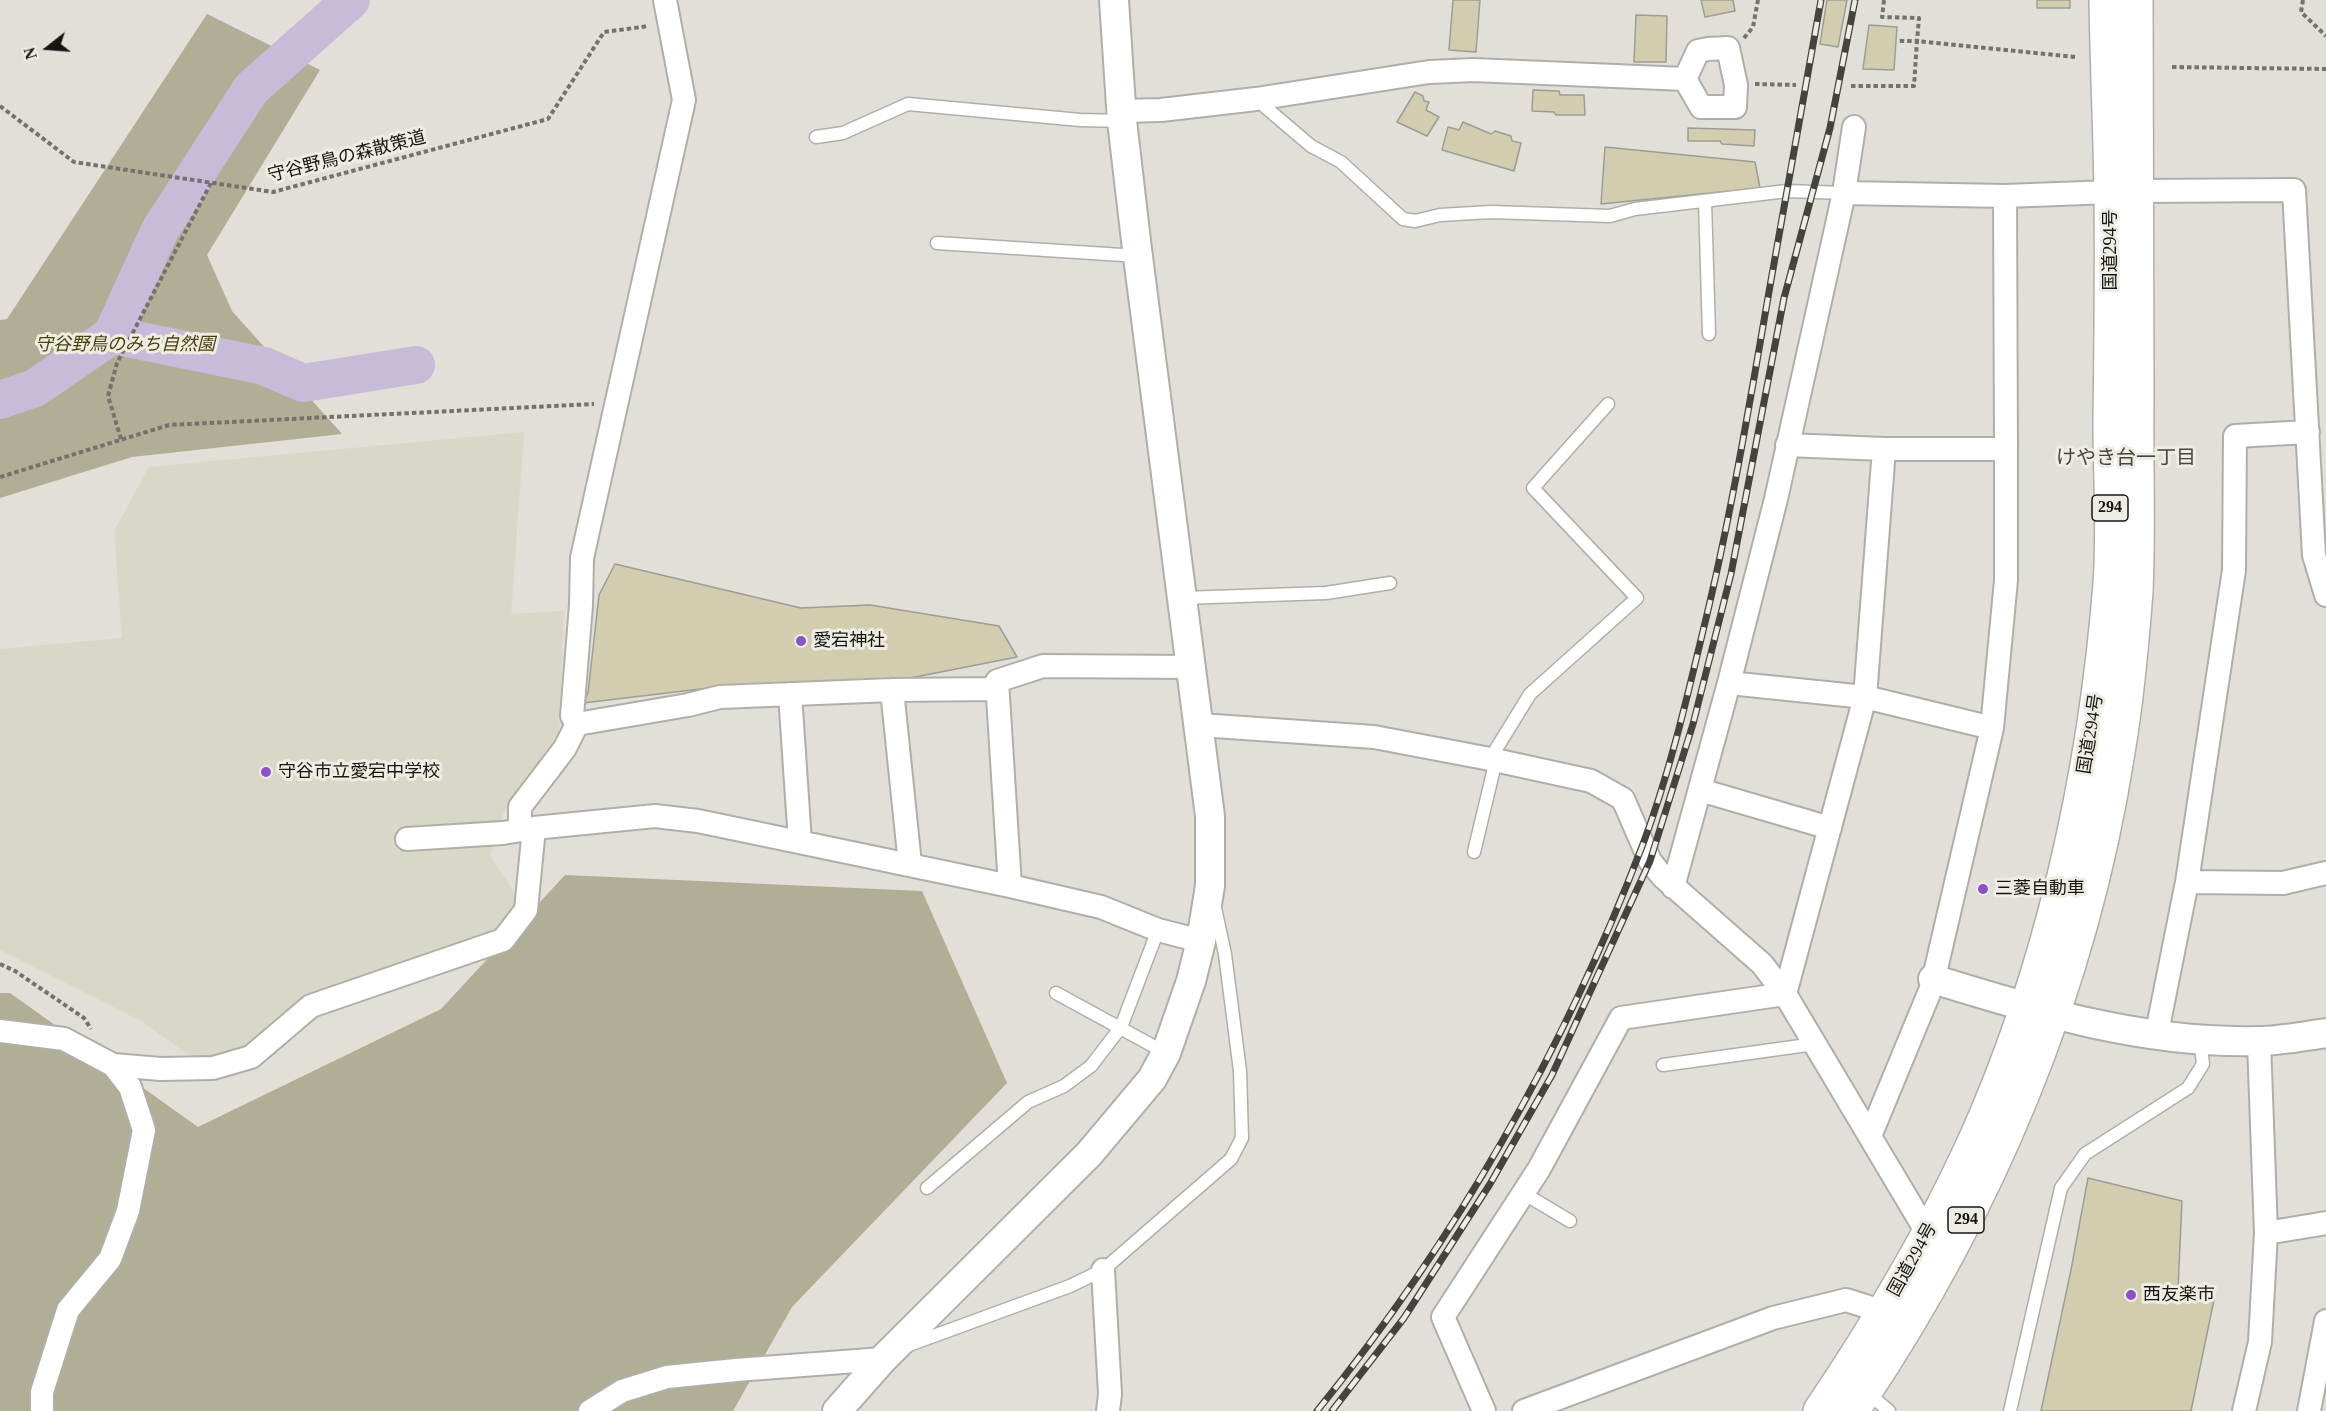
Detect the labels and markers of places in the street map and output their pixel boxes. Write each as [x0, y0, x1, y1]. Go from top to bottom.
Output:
place label: 愛宕神社 [813, 630, 885, 652]
marker: 愛宕神社 [794, 634, 808, 648]
place label: 守谷市立愛宕中学校 [278, 761, 440, 783]
marker: 守谷市立愛宕中学校 [259, 765, 273, 779]
place label: 三菱自動車 [1995, 878, 2085, 900]
marker: 三菱自動車 [1976, 882, 1990, 896]
place label: 西友楽市 [2143, 1284, 2215, 1306]
marker: 西友楽市 [2124, 1288, 2138, 1302]

